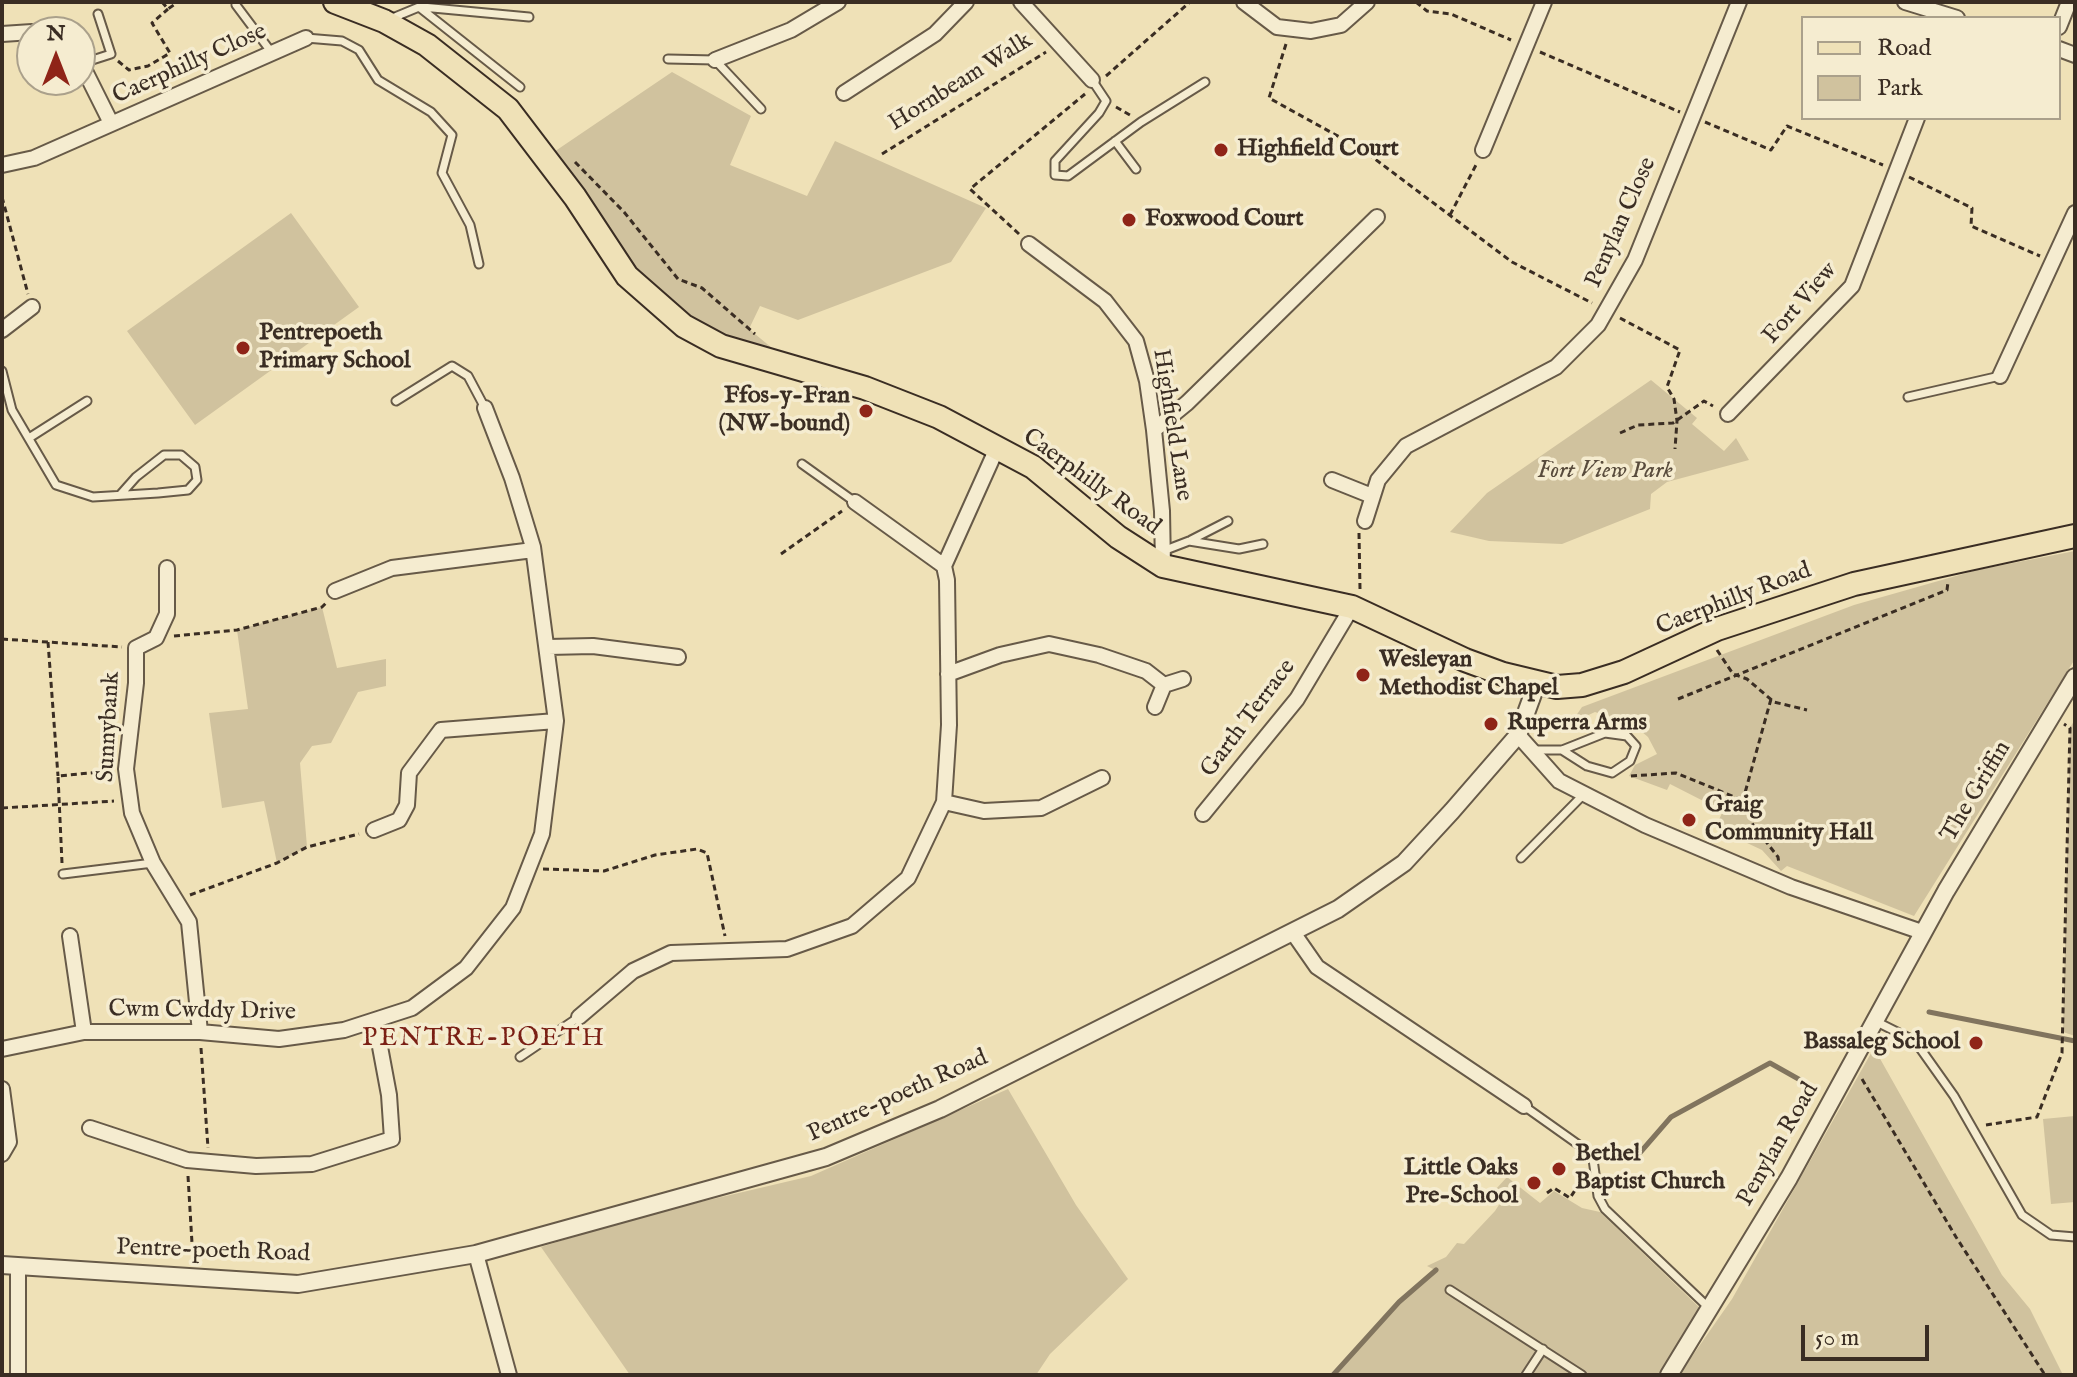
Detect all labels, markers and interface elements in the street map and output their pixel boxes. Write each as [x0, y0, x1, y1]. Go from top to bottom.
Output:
north arrow [16, 16, 96, 96]
legend [1801, 16, 2061, 120]
street label: Caerphilly Close [109, 18, 271, 112]
text: N [46, 20, 66, 48]
street label: Hornbeam Walk [884, 27, 1038, 139]
text: Road [1877, 33, 1931, 64]
text: Park [1877, 73, 1923, 104]
place label: Highfield Court [1237, 136, 1399, 164]
marker: Highfield Court [1212, 141, 1230, 159]
street label: Penylan Close [1580, 153, 1664, 293]
place label: Foxwood Court [1145, 206, 1303, 234]
marker: Foxwood Court [1120, 211, 1138, 229]
street label: Fort View [1758, 257, 1844, 351]
place label: Pentrepoeth Primary School [259, 320, 411, 376]
marker: Pentrepoeth Primary School [234, 339, 252, 357]
street label: Highfield Lane [1145, 347, 1197, 503]
place label: Ffos-y-Fran (NW-bound) [719, 383, 850, 439]
marker: Ffos-y-Fran (NW-bound) [857, 402, 875, 420]
street label: Caerphilly Road [1016, 423, 1166, 543]
park label: Fort View Park [1537, 458, 1673, 486]
street label: Caerphilly Road [1652, 557, 1816, 643]
place label: Wesleyan Methodist Chapel [1379, 647, 1558, 703]
street label: Garth Terrace [1195, 654, 1303, 784]
marker: Wesleyan Methodist Chapel [1354, 666, 1372, 684]
street label: Sunnybank [93, 671, 127, 783]
place label: Ruperra Arms [1507, 710, 1647, 738]
marker: Ruperra Arms [1482, 715, 1500, 733]
street label: The Griffin [1936, 736, 2018, 848]
place label: Graig Community Hall [1705, 792, 1873, 848]
marker: Graig Community Hall [1680, 811, 1698, 829]
street label: Cwm Cwddy Drive [108, 996, 296, 1028]
district label: PENTRE-POETH [362, 1024, 606, 1056]
place label: Bassaleg School [1803, 1029, 1960, 1057]
marker: Bassaleg School [1967, 1034, 1985, 1052]
street label: Pentre-poeth Road [804, 1044, 992, 1150]
street label: Penylan Road [1732, 1078, 1826, 1212]
place label: Bethel Baptist Church [1575, 1141, 1725, 1197]
place label: Little Oaks Pre-School [1404, 1155, 1518, 1211]
marker: Bethel Baptist Church [1550, 1160, 1568, 1178]
marker: Little Oaks Pre-School [1525, 1174, 1543, 1192]
street label: Pentre-poeth Road [116, 1234, 310, 1270]
scale bar [1805, 1309, 1933, 1359]
text: 50 m [1815, 1323, 1859, 1354]

